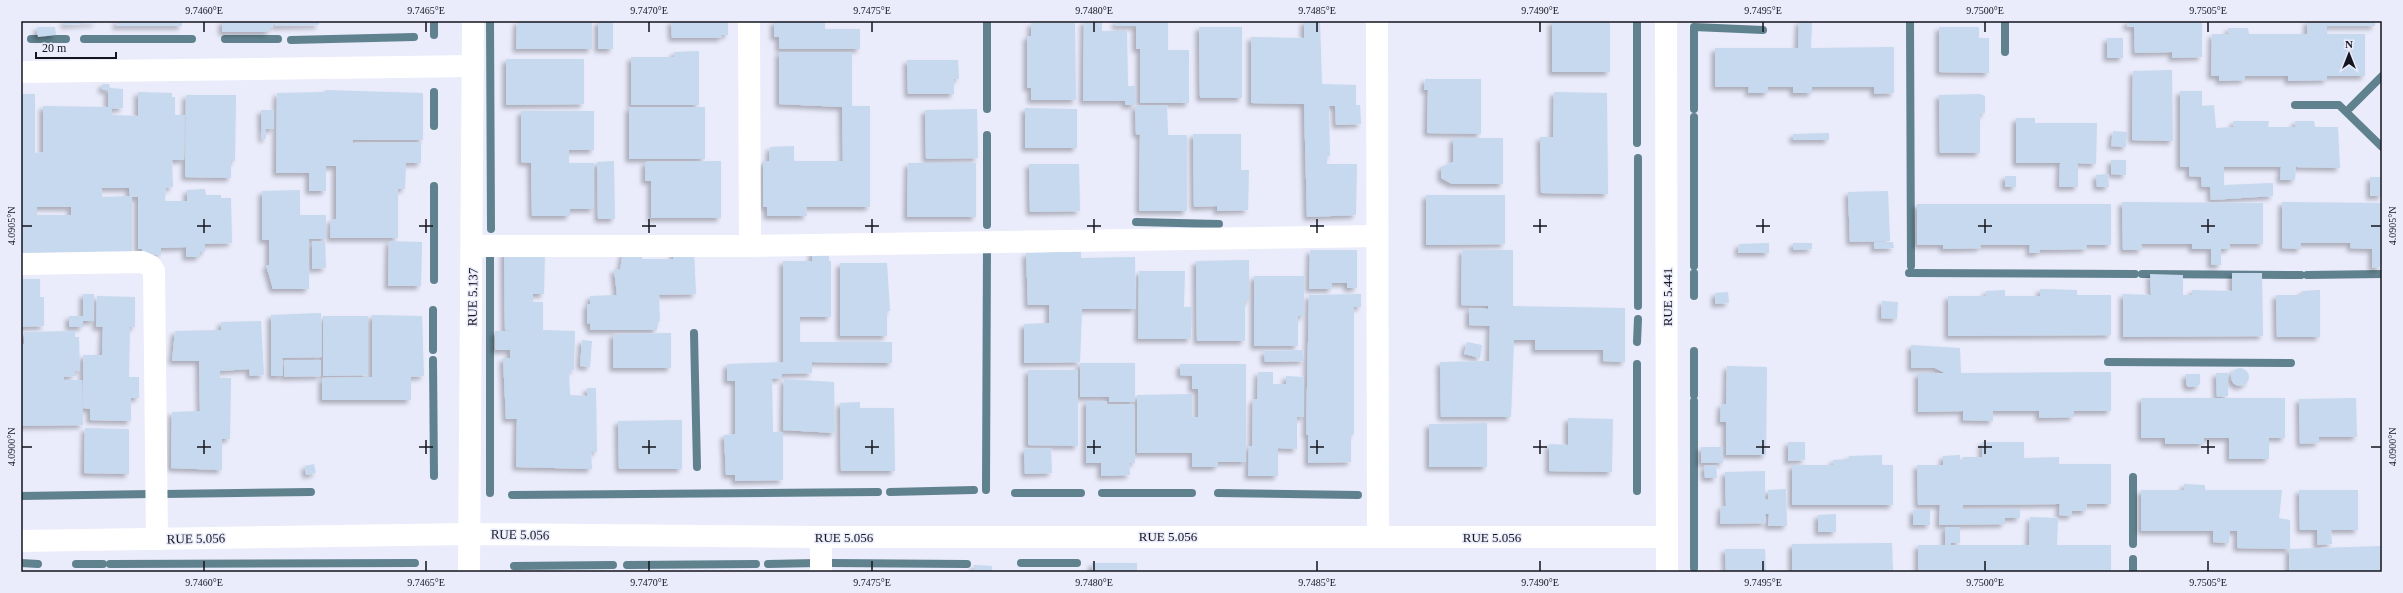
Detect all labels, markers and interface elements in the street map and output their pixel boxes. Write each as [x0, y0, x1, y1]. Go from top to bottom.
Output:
text: 9.7460°E [185, 5, 223, 16]
text: 9.7465°E [407, 5, 445, 16]
text: 9.7470°E [630, 5, 668, 16]
text: 9.7475°E [853, 5, 891, 16]
text: 9.7480°E [1075, 5, 1113, 16]
text: 9.7485°E [1298, 5, 1336, 16]
text: 9.7490°E [1521, 5, 1559, 16]
text: 9.7495°E [1744, 5, 1782, 16]
text: 9.7500°E [1966, 5, 2004, 16]
text: 9.7505°E [2189, 5, 2227, 16]
scale bar [36, 34, 116, 60]
north arrow [2329, 34, 2369, 74]
text: N [2345, 38, 2353, 50]
text: 20 m [42, 41, 67, 55]
text: 4.0905°N [6, 207, 17, 245]
text: 4.0905°N [2387, 207, 2398, 245]
street label: RUE 5.137 [464, 267, 481, 326]
street label: RUE 5.441 [1660, 268, 1675, 326]
text: 4.0900°N [6, 428, 17, 466]
text: 4.0900°N [2387, 428, 2398, 466]
street label: RUE 5.056 [491, 526, 550, 543]
street label: RUE 5.056 [1139, 529, 1198, 544]
street label: RUE 5.056 [167, 530, 226, 547]
street label: RUE 5.056 [815, 530, 874, 545]
street label: RUE 5.056 [1463, 530, 1522, 545]
text: 9.7460°E [185, 577, 223, 588]
text: 9.7465°E [407, 577, 445, 588]
text: 9.7470°E [630, 577, 668, 588]
text: 9.7475°E [853, 577, 891, 588]
text: 9.7480°E [1075, 577, 1113, 588]
text: 9.7485°E [1298, 577, 1336, 588]
text: 9.7490°E [1521, 577, 1559, 588]
text: 9.7495°E [1744, 577, 1782, 588]
text: 9.7500°E [1966, 577, 2004, 588]
text: 9.7505°E [2189, 577, 2227, 588]

